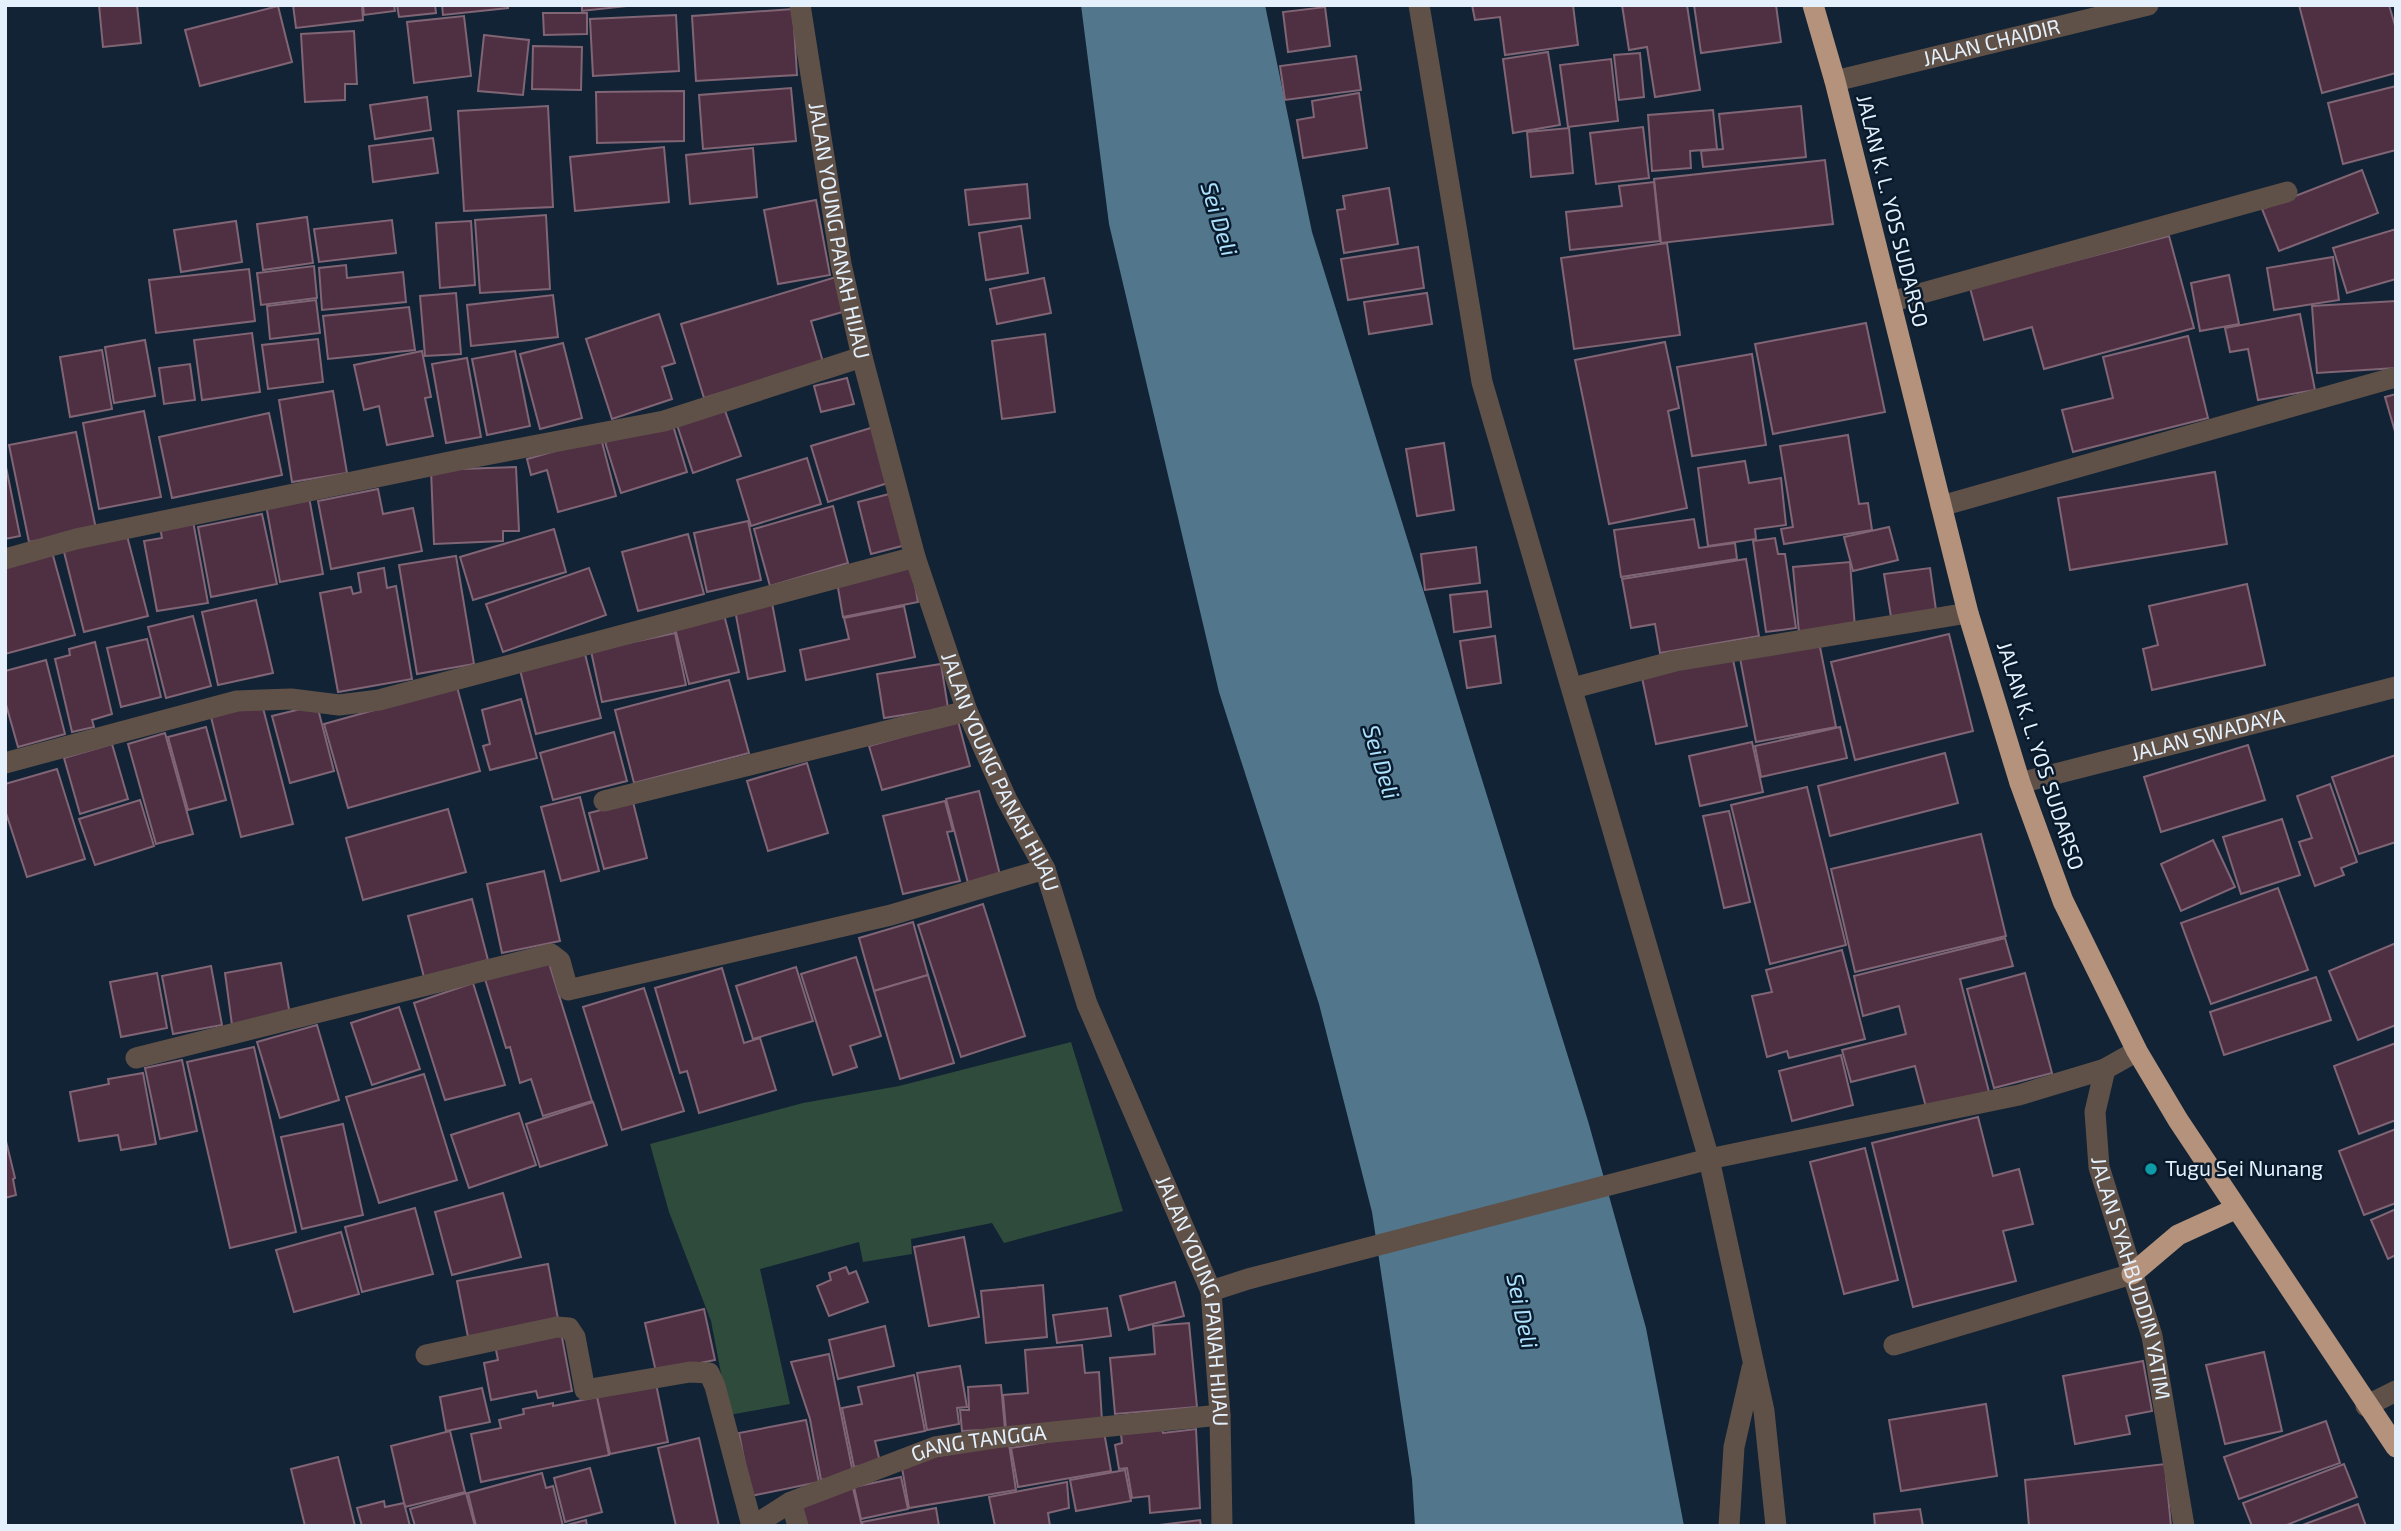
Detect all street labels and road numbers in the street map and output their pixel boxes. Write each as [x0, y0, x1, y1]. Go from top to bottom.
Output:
street label: JALAN CHAIDIR [1920, 13, 2062, 70]
street label: JALAN K. L. YOS SUDARSO [1852, 92, 1934, 330]
street label: JALAN YOUNG PANAH HIJAU [805, 100, 876, 361]
street label: JALAN K. L. YOS SUDARSO [1993, 638, 2090, 873]
street label: JALAN YOUNG PANAH HIJAU [937, 649, 1065, 894]
street label: JALAN SWADAYA [2128, 702, 2287, 765]
street label: JALAN SYAHBUDDIN YATIM [2087, 1156, 2177, 1401]
street label: JALAN YOUNG PANAH HIJAU [1151, 1171, 1234, 1427]
street label: GANG TANGGA [907, 1419, 1047, 1466]

